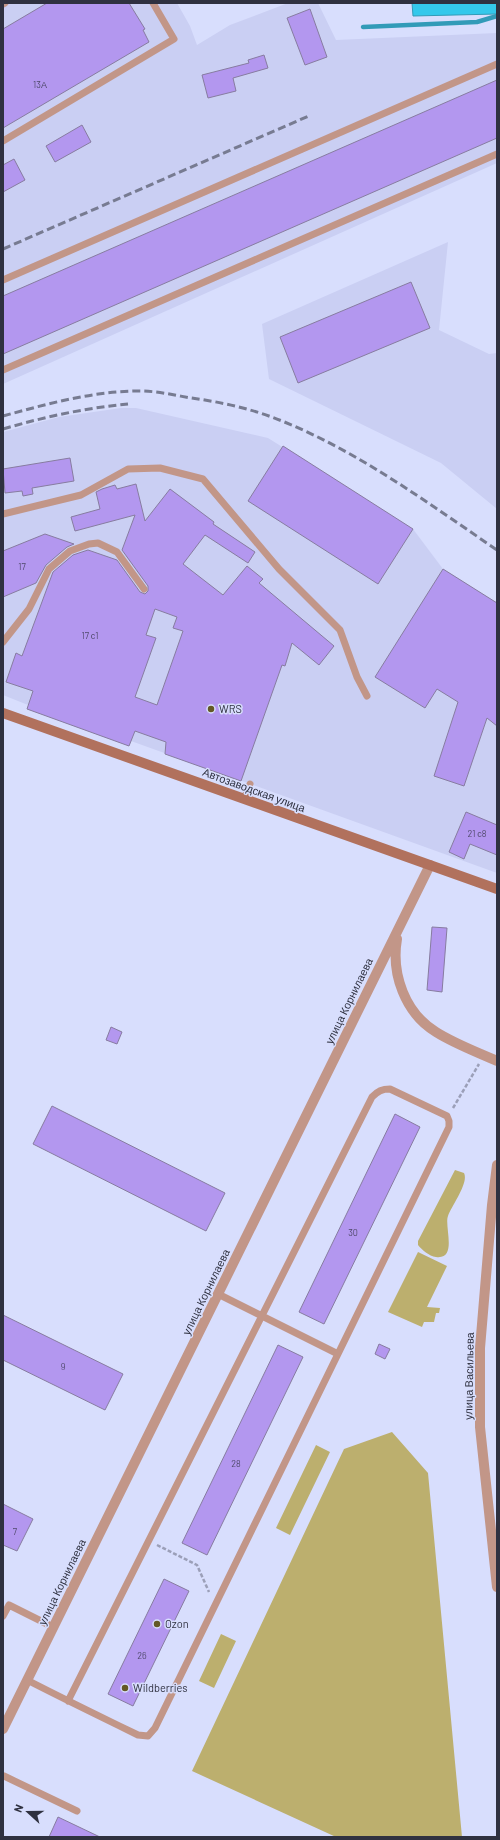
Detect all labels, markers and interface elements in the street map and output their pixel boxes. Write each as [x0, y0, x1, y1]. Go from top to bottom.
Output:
house number: 13А [33, 79, 47, 90]
house number: 17 [18, 561, 26, 572]
house number: 17 с1 [82, 630, 98, 641]
place label: WRS [219, 702, 242, 715]
marker: WRS [206, 704, 216, 714]
street label: Автозаводская улица [201, 765, 308, 814]
house number: 21 с8 [468, 828, 487, 839]
street label: улица Корнилаева [322, 955, 375, 1046]
house number: 30 [348, 1227, 358, 1238]
street label: улица Корнилаева [179, 1246, 232, 1337]
street label: улица Васильева [461, 1331, 476, 1420]
house number: 9 [61, 1361, 66, 1372]
house number: 28 [231, 1458, 241, 1469]
house number: 7 [13, 1526, 18, 1537]
street label: улица Корнилаева [35, 1536, 88, 1627]
place label: Ozon [165, 1617, 189, 1630]
marker: Ozon [152, 1619, 162, 1629]
house number: 26 [137, 1650, 147, 1661]
place label: Wildberries [133, 1681, 188, 1694]
marker: Wildberries [120, 1683, 130, 1693]
north arrow [8, 1792, 48, 1832]
text: N [11, 1802, 26, 1814]

